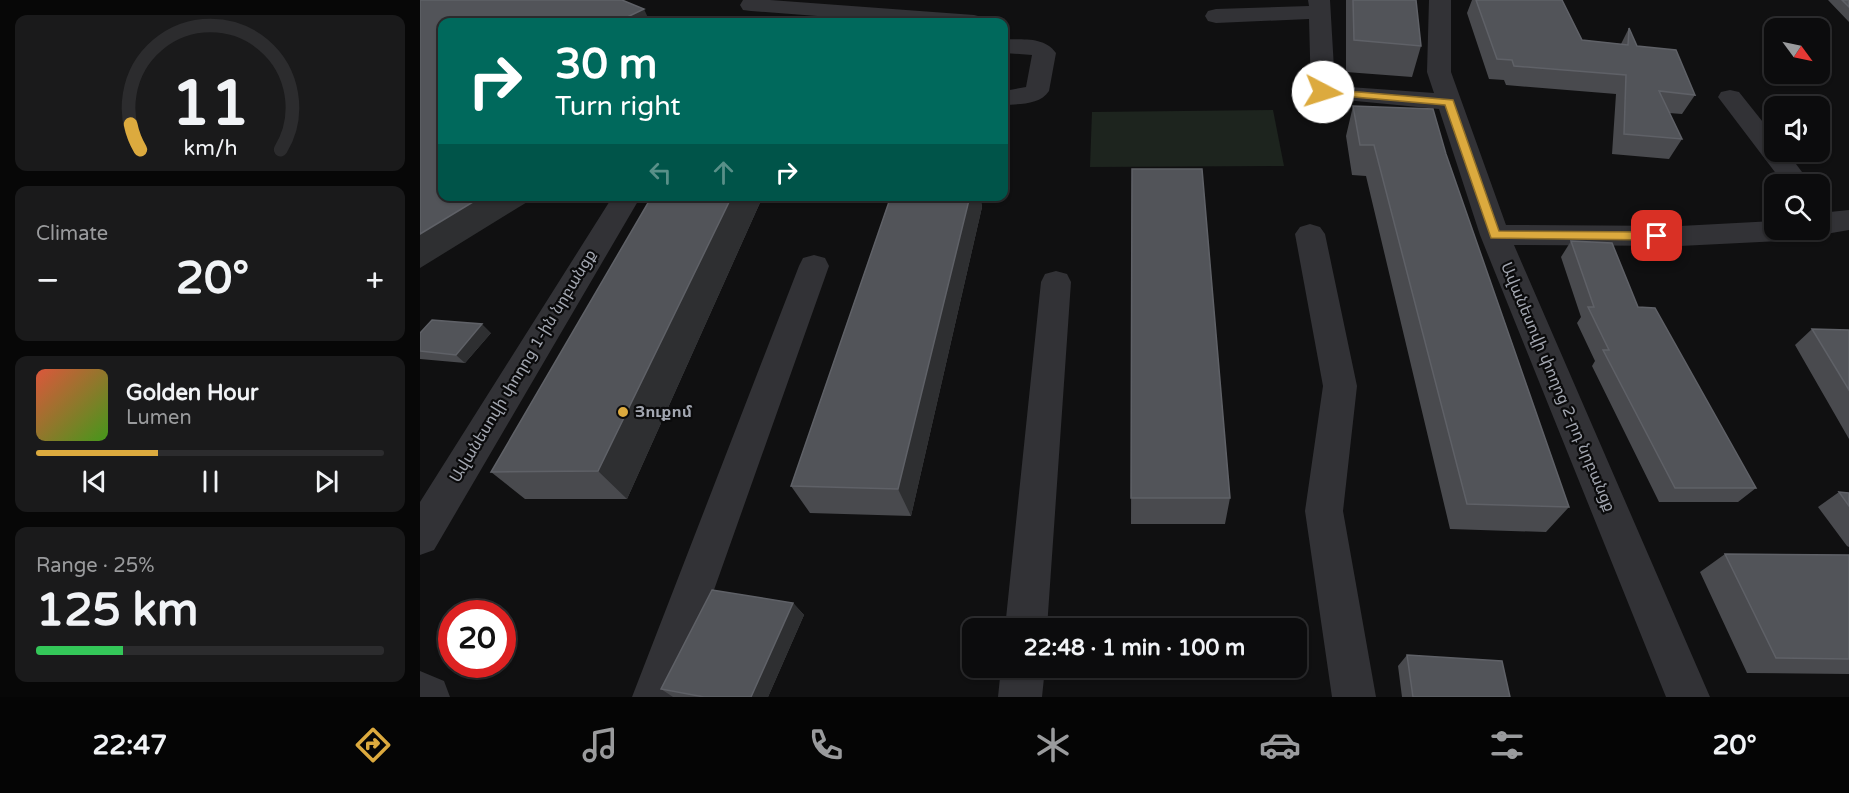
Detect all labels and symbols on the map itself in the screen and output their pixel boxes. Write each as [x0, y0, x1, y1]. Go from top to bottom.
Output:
north arrow [1764, 18, 1830, 84]
position arrow [1291, 60, 1355, 124]
pin [1631, 210, 1682, 261]
street label: Ավանեսովի փողոց 1-ին նրբանցք [445, 246, 601, 486]
street label: Ավանեսովի փողոց 2-րդ նրբանցք [1496, 259, 1620, 515]
place label: Յուքոմ [635, 402, 693, 422]
marker: Յուքոմ [616, 405, 630, 419]
speed limit sign: 20 [438, 600, 516, 678]

